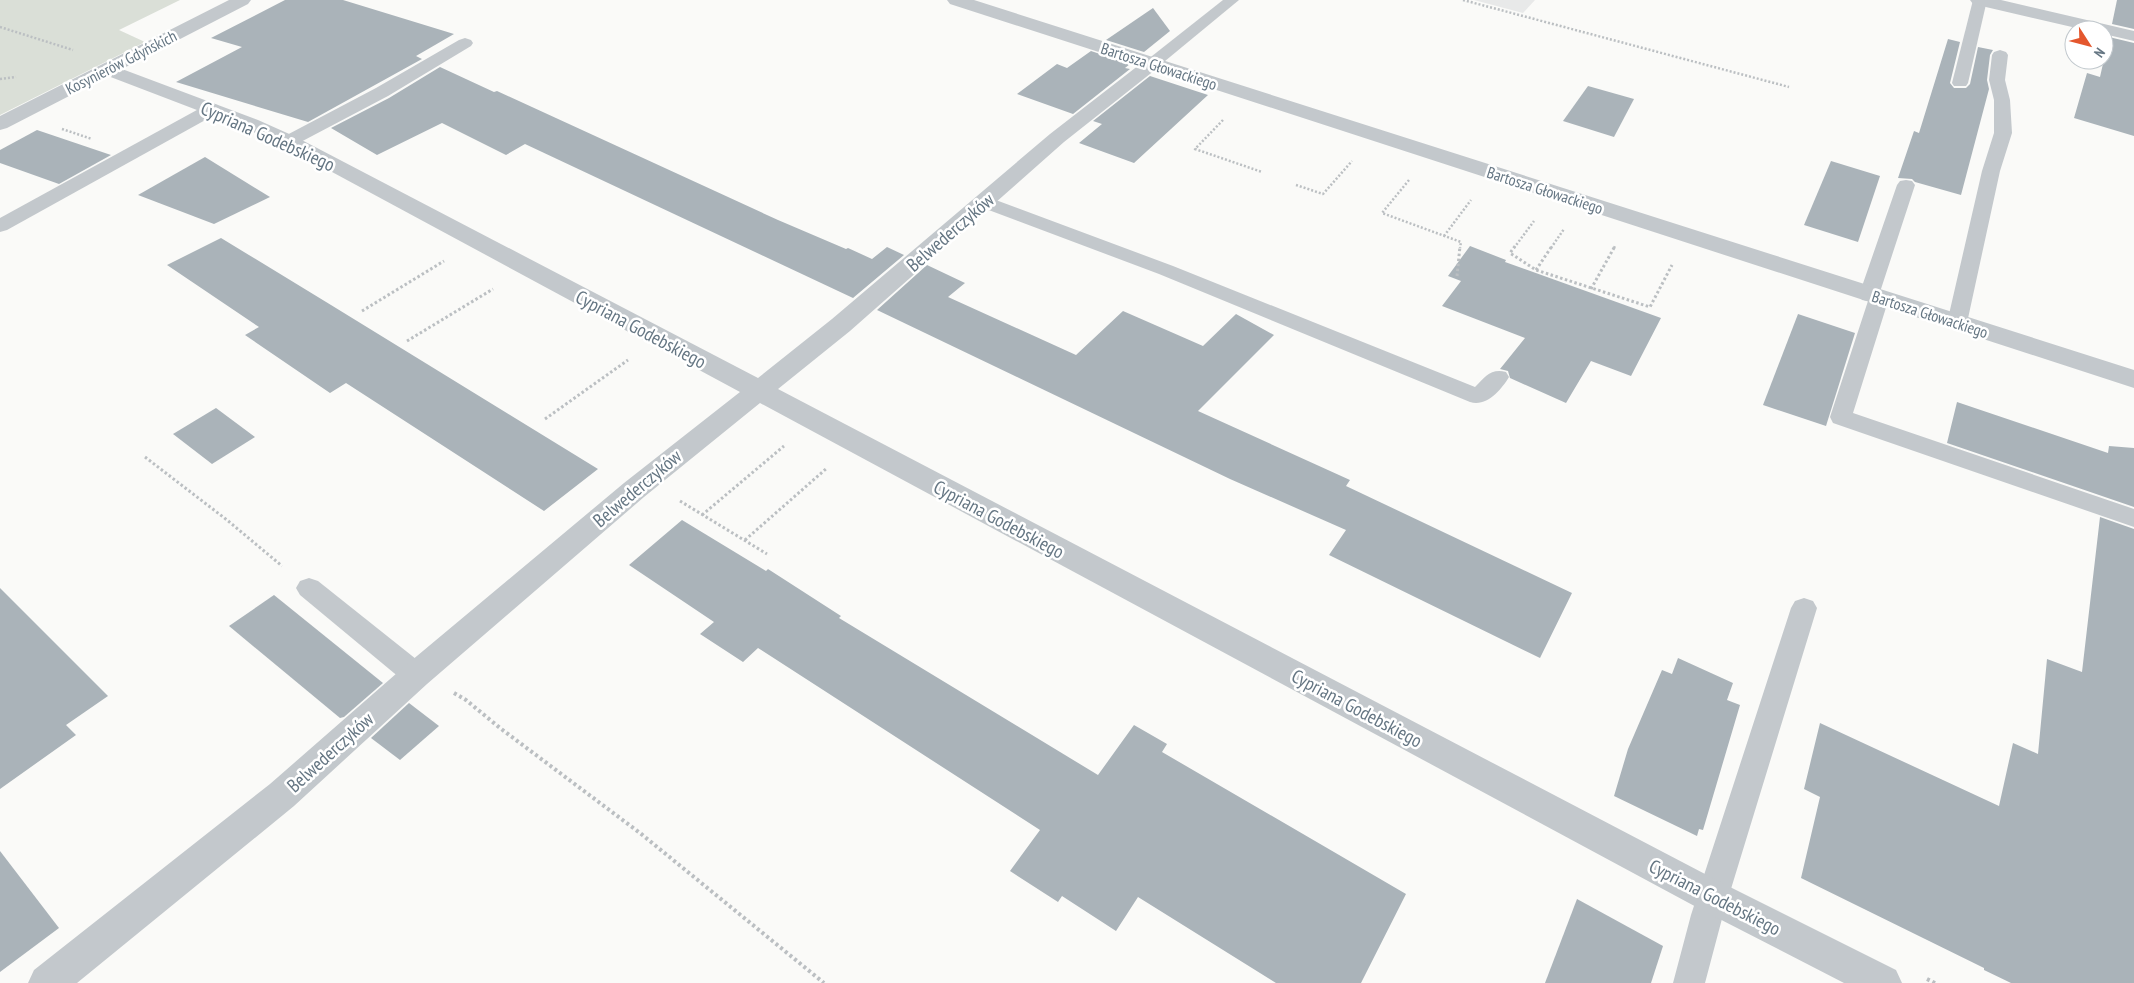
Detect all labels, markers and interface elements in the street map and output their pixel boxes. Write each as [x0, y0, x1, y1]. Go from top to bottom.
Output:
north arrow [2064, 20, 2114, 70]
street label: Kosynierów Gdyńskich [62, 25, 180, 99]
street label: Bartosza Głowackiego [1098, 38, 1220, 94]
text: N [2090, 44, 2109, 61]
street label: Cypriana Godebskiego [197, 96, 339, 176]
street label: Bartosza Głowackiego [1484, 162, 1606, 218]
street label: Belwederczyków [901, 187, 999, 277]
street label: Cypriana Godebskiego [572, 285, 710, 373]
street label: Bartosza Głowackiego [1869, 286, 1991, 342]
street label: Belwederczyków [588, 444, 687, 532]
street label: Cypriana Godebskiego [930, 475, 1068, 563]
street label: Cypriana Godebskiego [1288, 664, 1426, 752]
street label: Belwederczyków [282, 706, 379, 797]
street label: Cypriana Godebskiego [1645, 854, 1785, 940]

